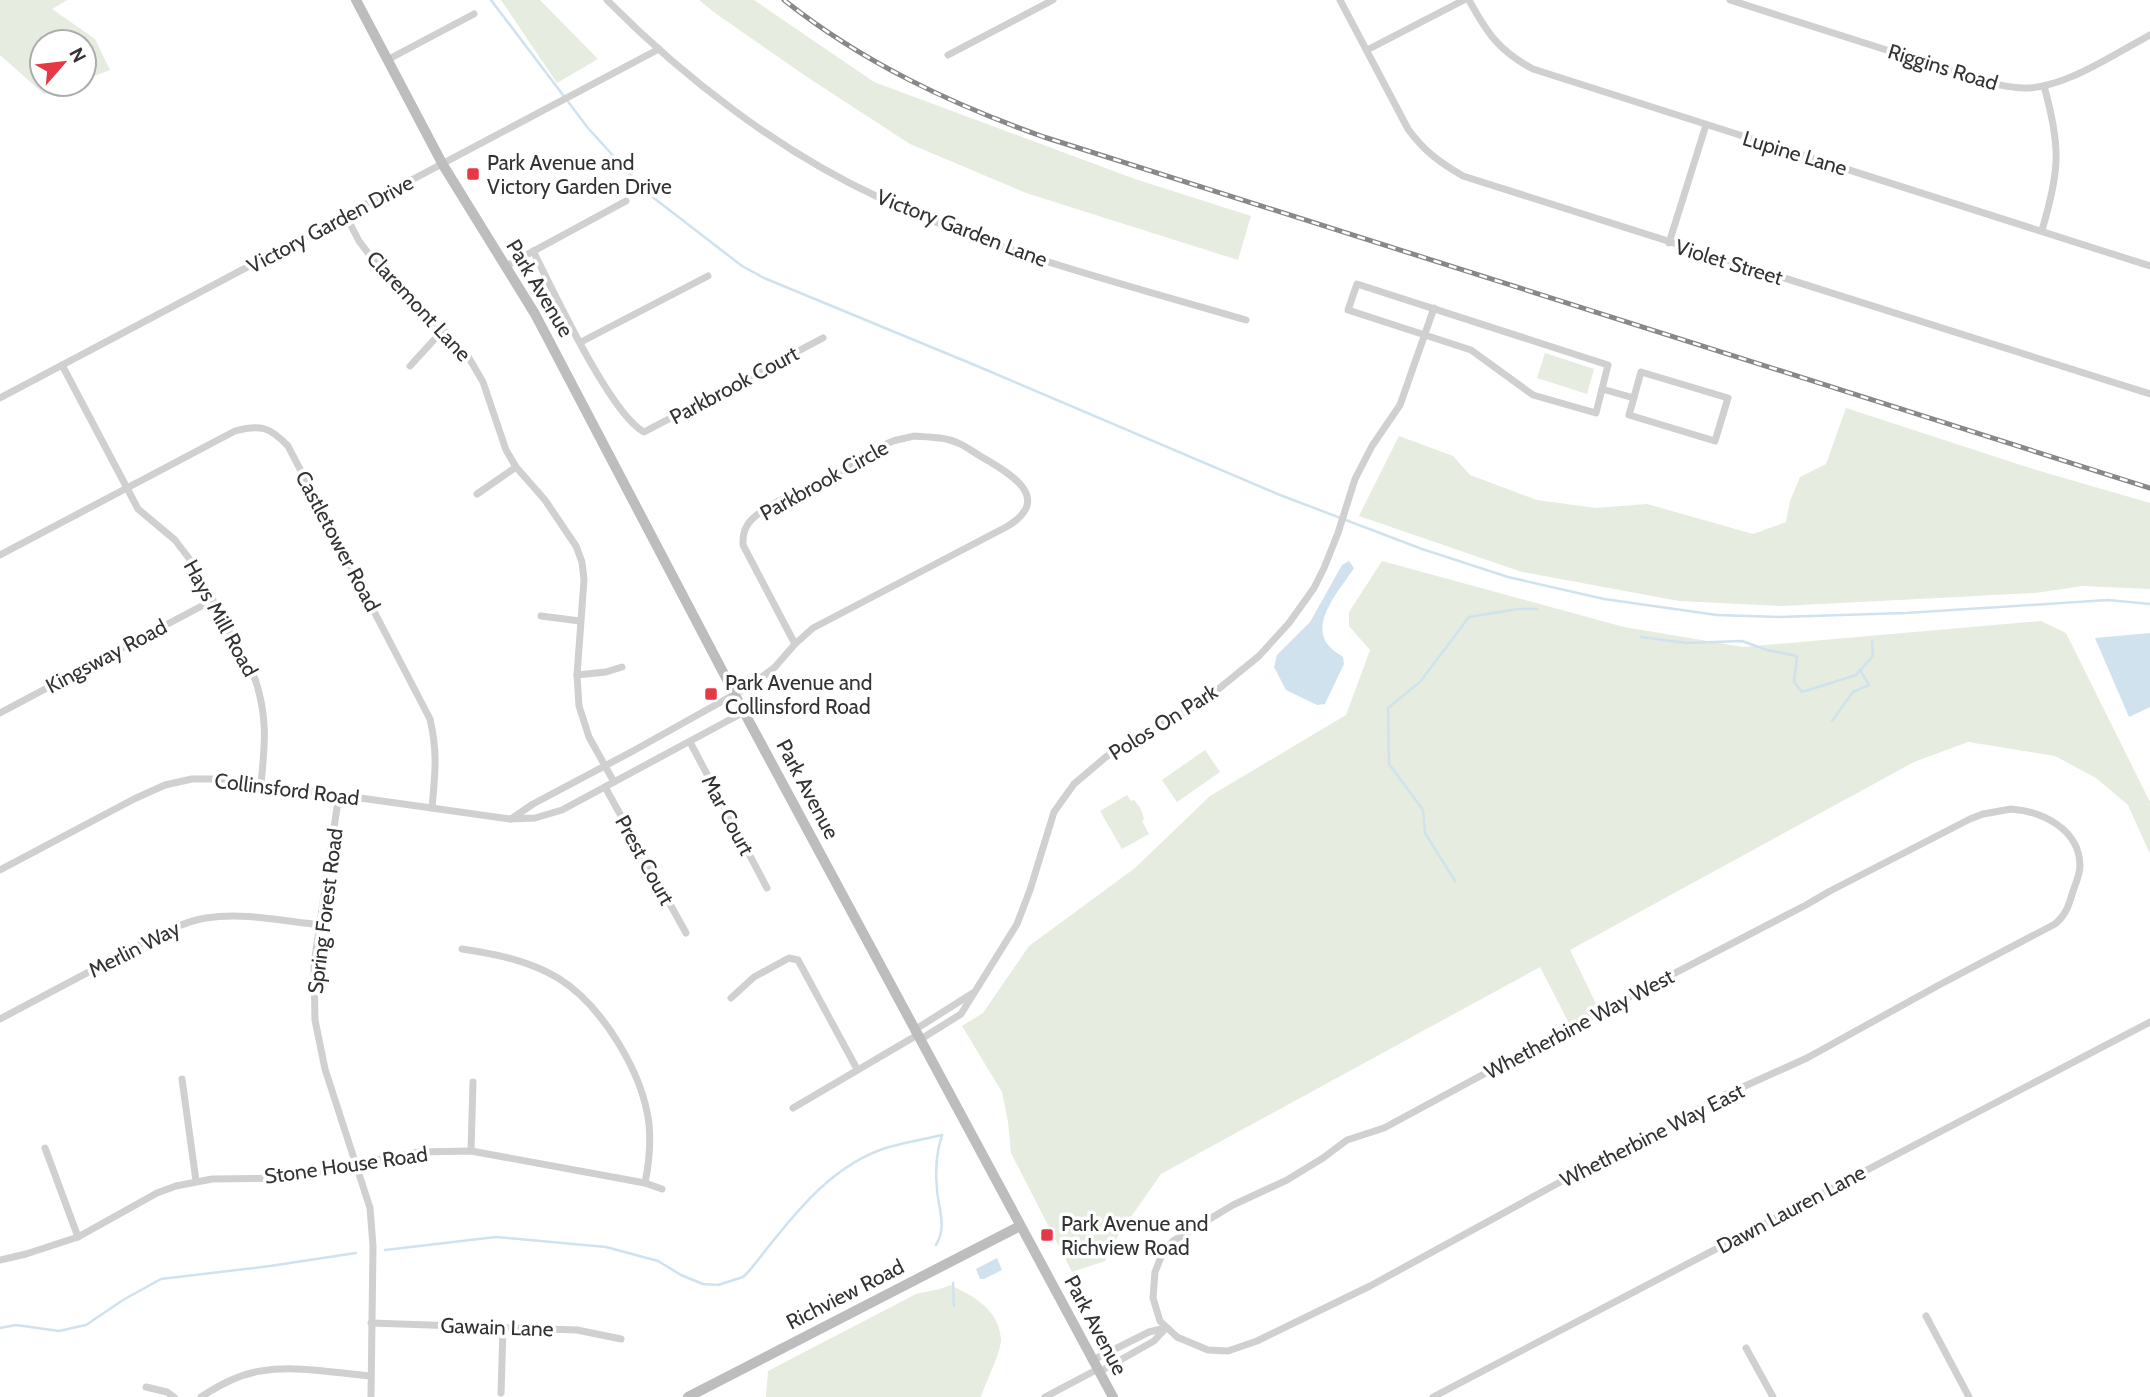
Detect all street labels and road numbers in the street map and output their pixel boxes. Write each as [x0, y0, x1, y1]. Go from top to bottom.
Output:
street label: Riggins Road [1885, 38, 2001, 96]
street label: Lupine Lane [1740, 125, 1850, 181]
street label: Victory Garden Drive [243, 169, 418, 278]
street label: Victory Garden Lane [873, 184, 1051, 272]
street label: Violet Street [1672, 234, 1786, 290]
street label: Park Avenue [501, 235, 579, 341]
street label: Claremont Lane [362, 246, 477, 366]
street label: Parkbrook Court [665, 341, 803, 429]
street label: Parkbrook Circle [756, 434, 893, 526]
street label: Castletower Road [290, 466, 386, 616]
street label: Hays Mill Road [179, 555, 263, 681]
street label: Kingsway Road [41, 614, 171, 698]
street label: Polos On Park [1104, 678, 1222, 765]
street label: Park Avenue [771, 735, 845, 843]
street label: Collinsford Road [213, 768, 361, 810]
street label: Mar Court [696, 771, 760, 859]
street label: Prest Court [610, 811, 680, 909]
street label: Spring Forest Road [302, 827, 348, 995]
street label: Merlin Way [84, 915, 184, 983]
street label: Whetherbine Way West [1480, 963, 1678, 1085]
street label: Whetherbine Way East [1556, 1078, 1748, 1192]
street label: Stone House Road [263, 1141, 429, 1189]
street label: Dawn Lauren Lane [1712, 1159, 1870, 1259]
street label: Richview Road [782, 1254, 908, 1334]
street label: Park Avenue [1059, 1271, 1133, 1379]
street label: Gawain Lane [440, 1313, 554, 1341]

